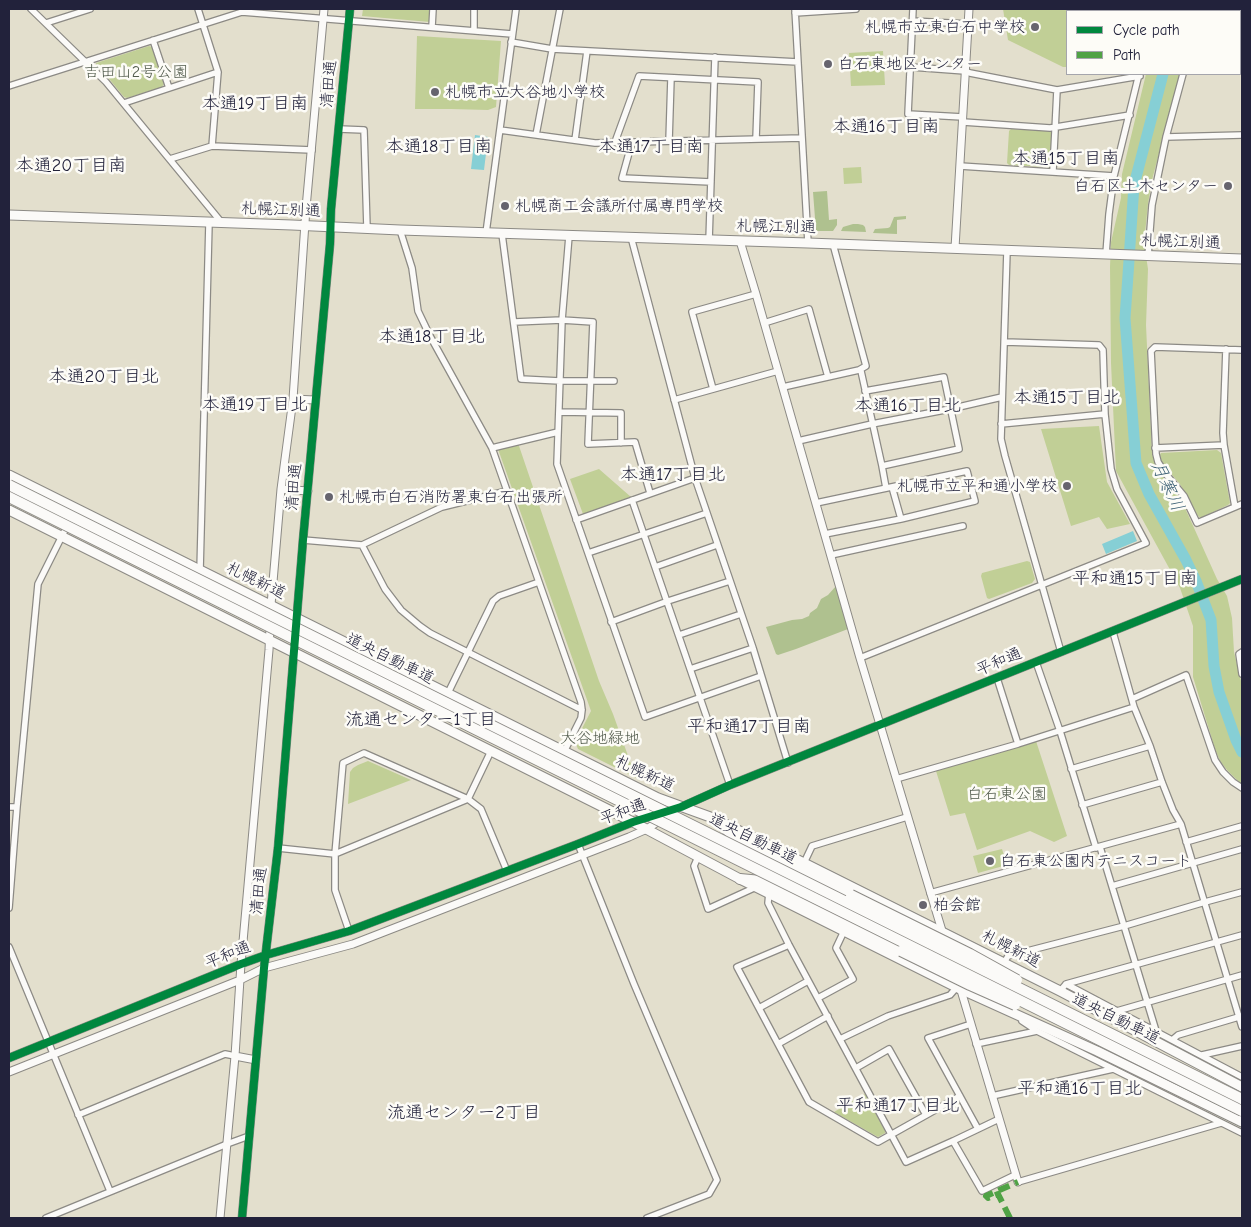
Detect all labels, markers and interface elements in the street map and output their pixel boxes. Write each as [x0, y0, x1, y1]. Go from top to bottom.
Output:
legend [1066, 10, 1241, 75]
place label: 札幌市立東白石中学校 [865, 17, 1025, 37]
marker: 札幌市立東白石中学校 [1029, 21, 1041, 33]
text: Cycle path [1113, 21, 1180, 39]
text: Path [1113, 46, 1141, 64]
place label: 白石東地区センター [838, 54, 982, 74]
marker: 白石東地区センター [822, 58, 834, 70]
street label: 清田通 [317, 59, 341, 109]
park label: 吉田山2号公園 [84, 62, 188, 82]
place label: 札幌市立大谷地小学校 [445, 82, 605, 102]
marker: 札幌市立大谷地小学校 [429, 86, 441, 98]
district label: 本通19丁目南 [202, 93, 308, 115]
district label: 本通16丁目南 [833, 116, 939, 138]
district label: 本通18丁目南 [386, 136, 492, 158]
district label: 本通17丁目南 [598, 136, 704, 158]
district label: 本通15丁目南 [1013, 148, 1119, 170]
district label: 本通20丁目南 [16, 155, 126, 177]
place label: 白石区土木センター [1074, 176, 1218, 196]
marker: 白石区土木センター [1222, 180, 1234, 192]
place label: 札幌商工会議所付属専門学校 [515, 196, 723, 216]
street label: 札幌江別通 [241, 199, 321, 221]
marker: 札幌商工会議所付属専門学校 [499, 200, 511, 212]
street label: 札幌江別通 [736, 217, 816, 237]
street label: 札幌江別通 [1141, 231, 1221, 253]
district label: 本通18丁目北 [379, 326, 485, 348]
district label: 本通20丁目北 [49, 366, 159, 388]
district label: 本通15丁目北 [1014, 387, 1120, 409]
district label: 本通19丁目北 [202, 394, 308, 416]
district label: 本通16丁目北 [855, 395, 961, 417]
water label: 月寒川 [1146, 457, 1188, 515]
street label: 清田通 [282, 462, 306, 512]
district label: 本通17丁目北 [620, 464, 726, 486]
place label: 札幌市立平和通小学校 [897, 476, 1057, 496]
marker: 札幌市立平和通小学校 [1061, 480, 1073, 492]
place label: 札幌市白石消防署東白石出張所 [339, 487, 563, 507]
marker: 札幌市白石消防署東白石出張所 [323, 491, 335, 503]
street label: 札幌新道 [223, 558, 289, 604]
district label: 平和通15丁目南 [1073, 568, 1197, 590]
street label: 道央自動車道 [343, 629, 437, 689]
street label: 平和通 [973, 644, 1025, 680]
district label: 流通センター1丁目 [345, 709, 497, 731]
district label: 平和通17丁目南 [687, 716, 811, 738]
park label: 大谷地緑地 [560, 728, 640, 748]
street label: 札幌新道 [612, 752, 678, 796]
park label: 白石東公園 [967, 784, 1047, 804]
street label: 平和通 [597, 795, 649, 829]
street label: 道央自動車道 [706, 809, 800, 869]
place label: 白石東公園内テニスコート [1000, 851, 1192, 871]
marker: 白石東公園内テニスコート [984, 855, 996, 867]
street label: 清田通 [247, 866, 271, 916]
place label: 柏会館 [933, 895, 981, 915]
marker: 柏会館 [917, 899, 929, 911]
street label: 札幌新道 [978, 926, 1044, 972]
street label: 平和通 [202, 937, 254, 973]
street label: 道央自動車道 [1069, 989, 1163, 1049]
district label: 平和通16丁目北 [1018, 1078, 1142, 1100]
district label: 平和通17丁目北 [836, 1095, 960, 1117]
district label: 流通センター2丁目 [387, 1102, 541, 1124]

